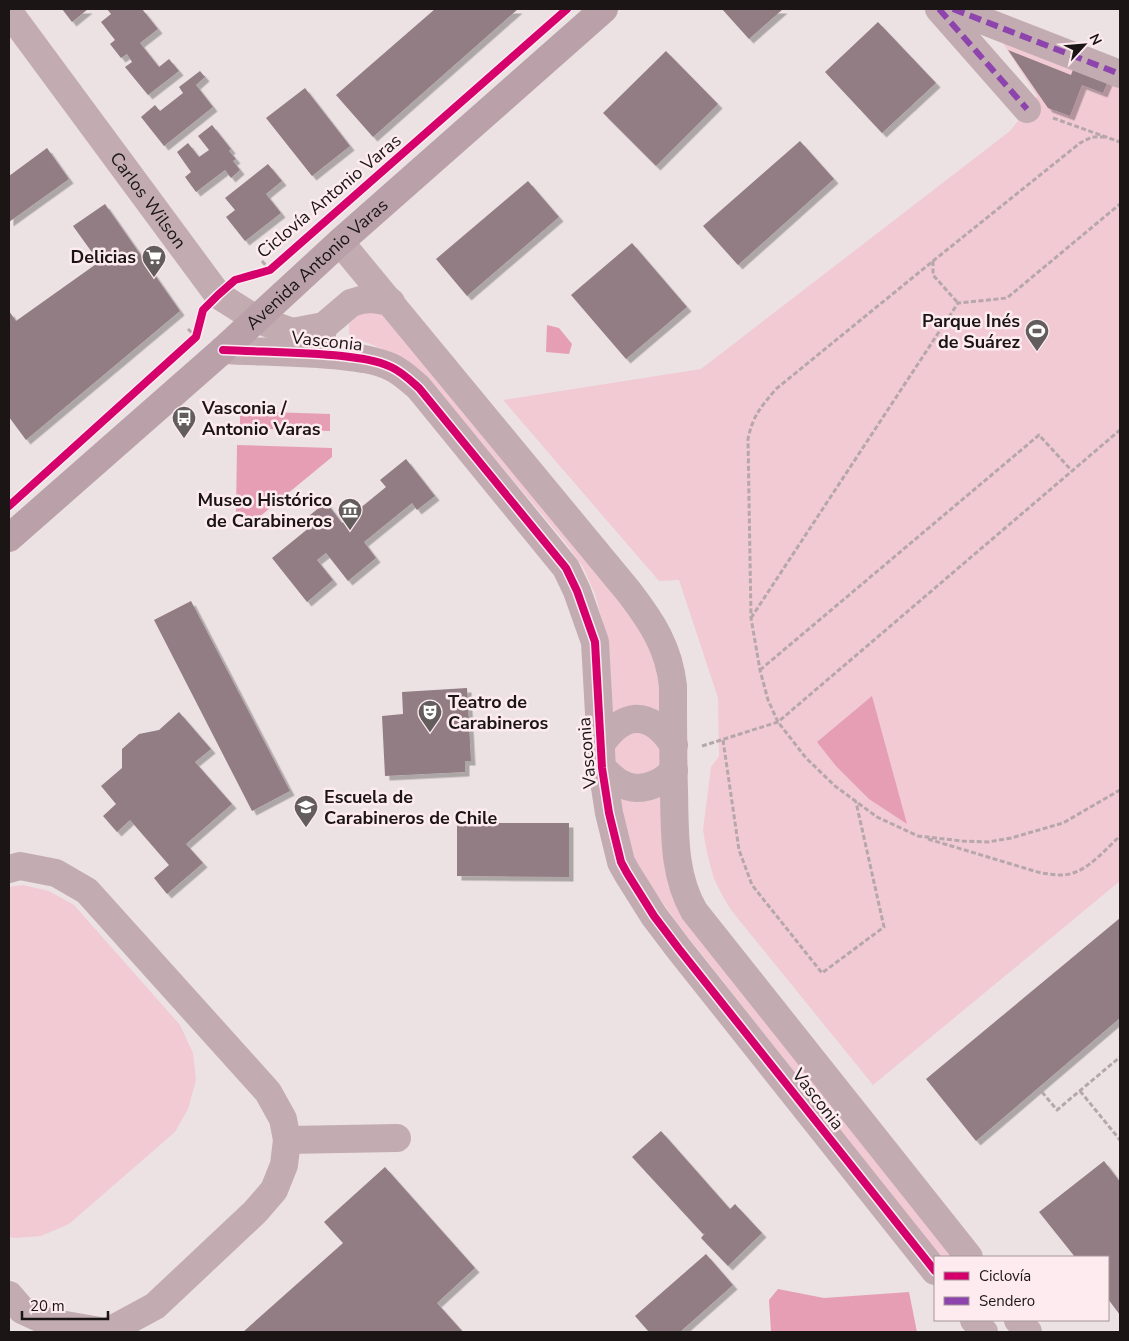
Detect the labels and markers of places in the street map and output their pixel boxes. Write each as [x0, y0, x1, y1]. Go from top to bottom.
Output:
supermarket icon: Delicias [141, 244, 167, 278]
place label: Delicias [70, 245, 136, 269]
place label: Parque Inés de Suárez [922, 309, 1020, 354]
sports icon: Parque Inés de Suárez [1024, 318, 1050, 352]
place label: Vasconia / Antonio Varas [201, 396, 321, 441]
bus stop icon: Vasconia / Antonio Varas [171, 405, 197, 439]
place label: Museo Histórico de Carabineros [197, 488, 332, 533]
museum icon: Museo Histórico de Carabineros [337, 497, 363, 531]
place label: Teatro de Carabineros [448, 690, 549, 735]
theatre icon: Teatro de Carabineros [417, 699, 443, 733]
place label: Escuela de Carabineros de Chile [324, 785, 498, 830]
school or university icon: Escuela de Carabineros de Chile [293, 794, 319, 828]

